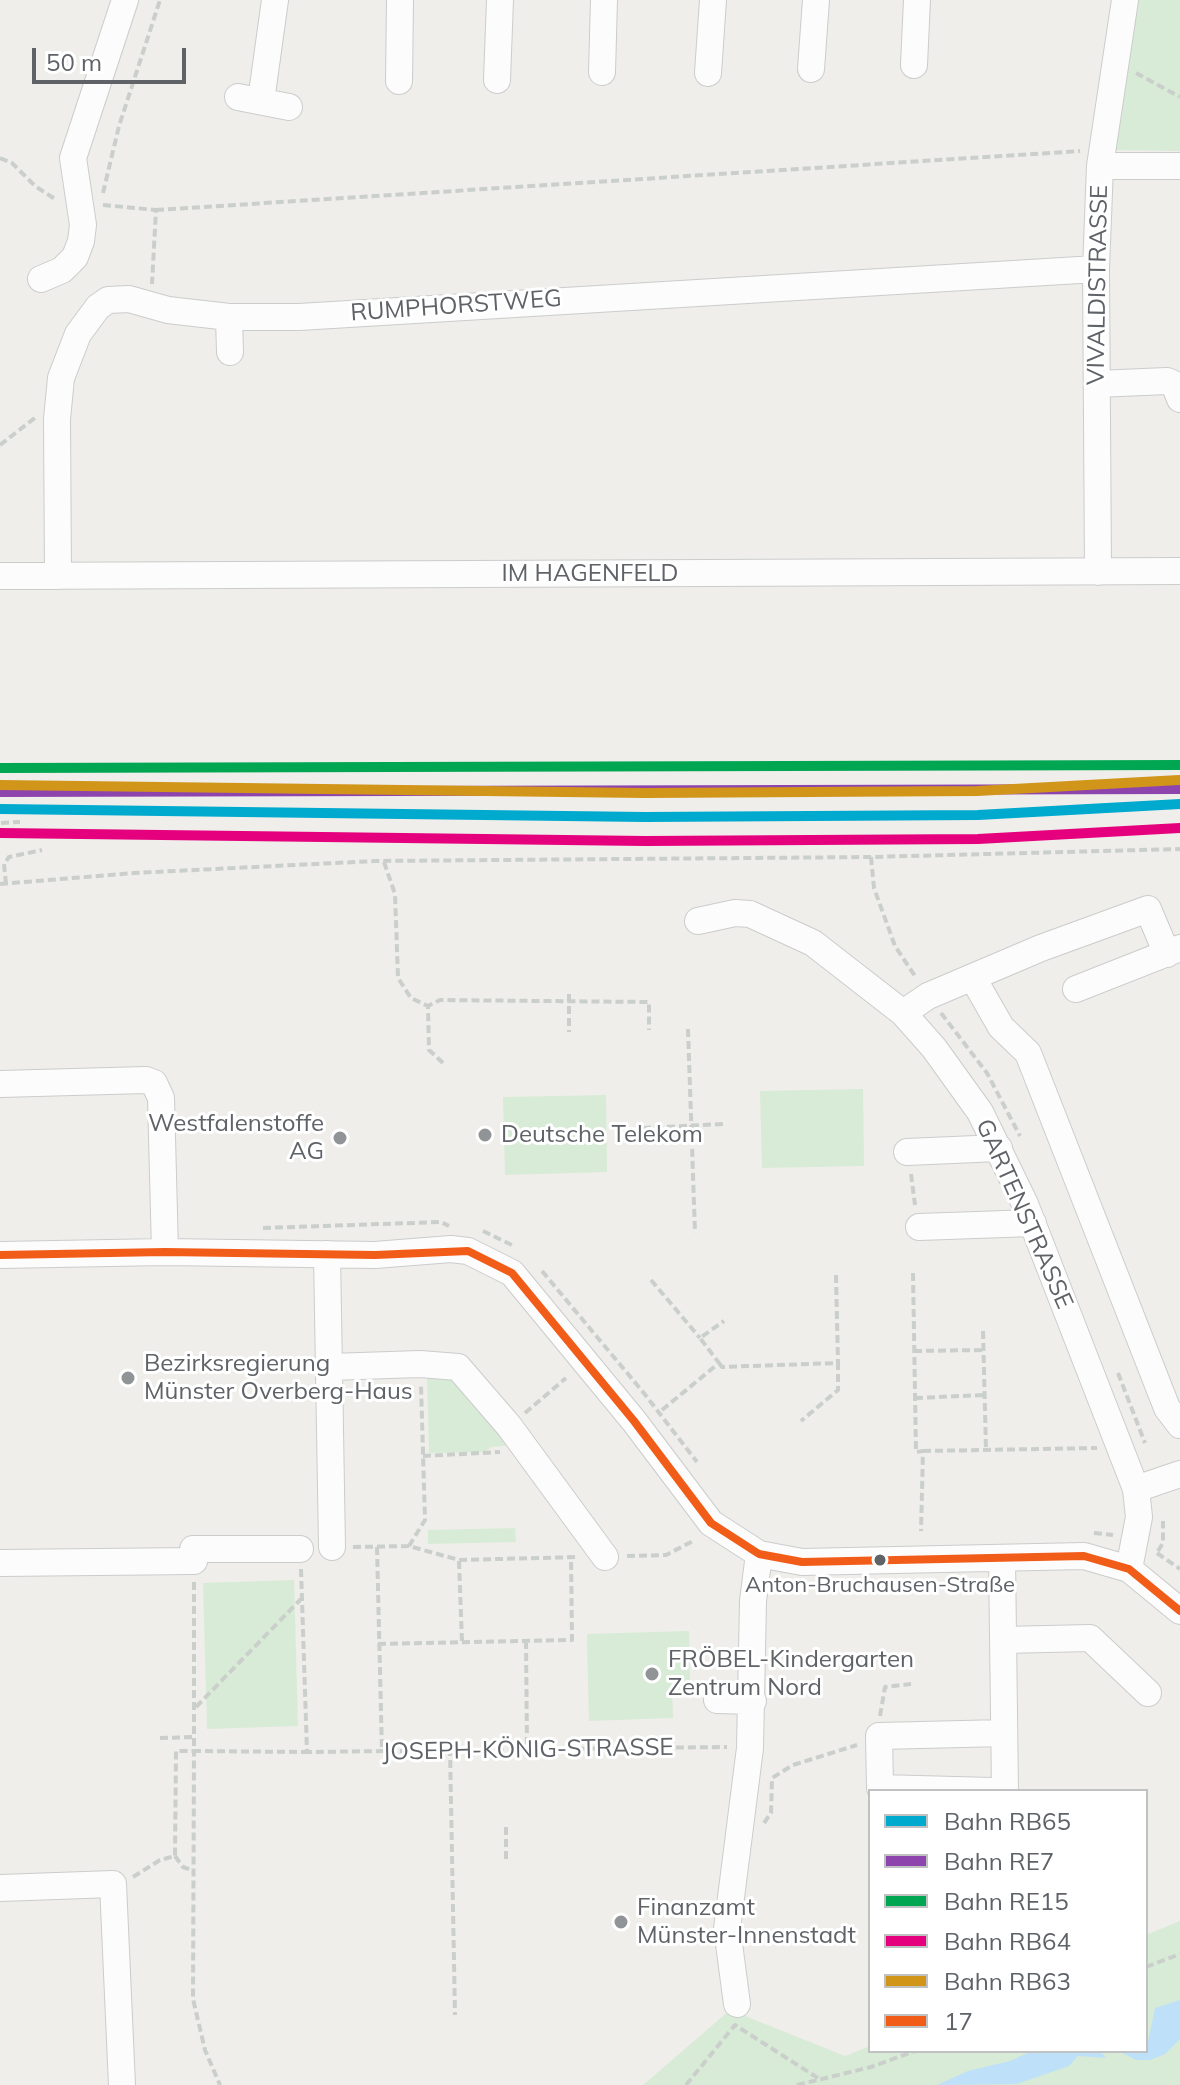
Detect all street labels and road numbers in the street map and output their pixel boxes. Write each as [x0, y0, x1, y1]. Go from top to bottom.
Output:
street label: VIVALDISTRASSE [1082, 185, 1114, 385]
street label: RUMPHORSTWEG [349, 284, 563, 328]
street label: IM HAGENFELD [502, 560, 678, 588]
street label: GARTENSTRASSE [969, 1115, 1079, 1313]
street label: JOSEPH-KÖNIG-STRASSE [382, 1733, 674, 1767]

